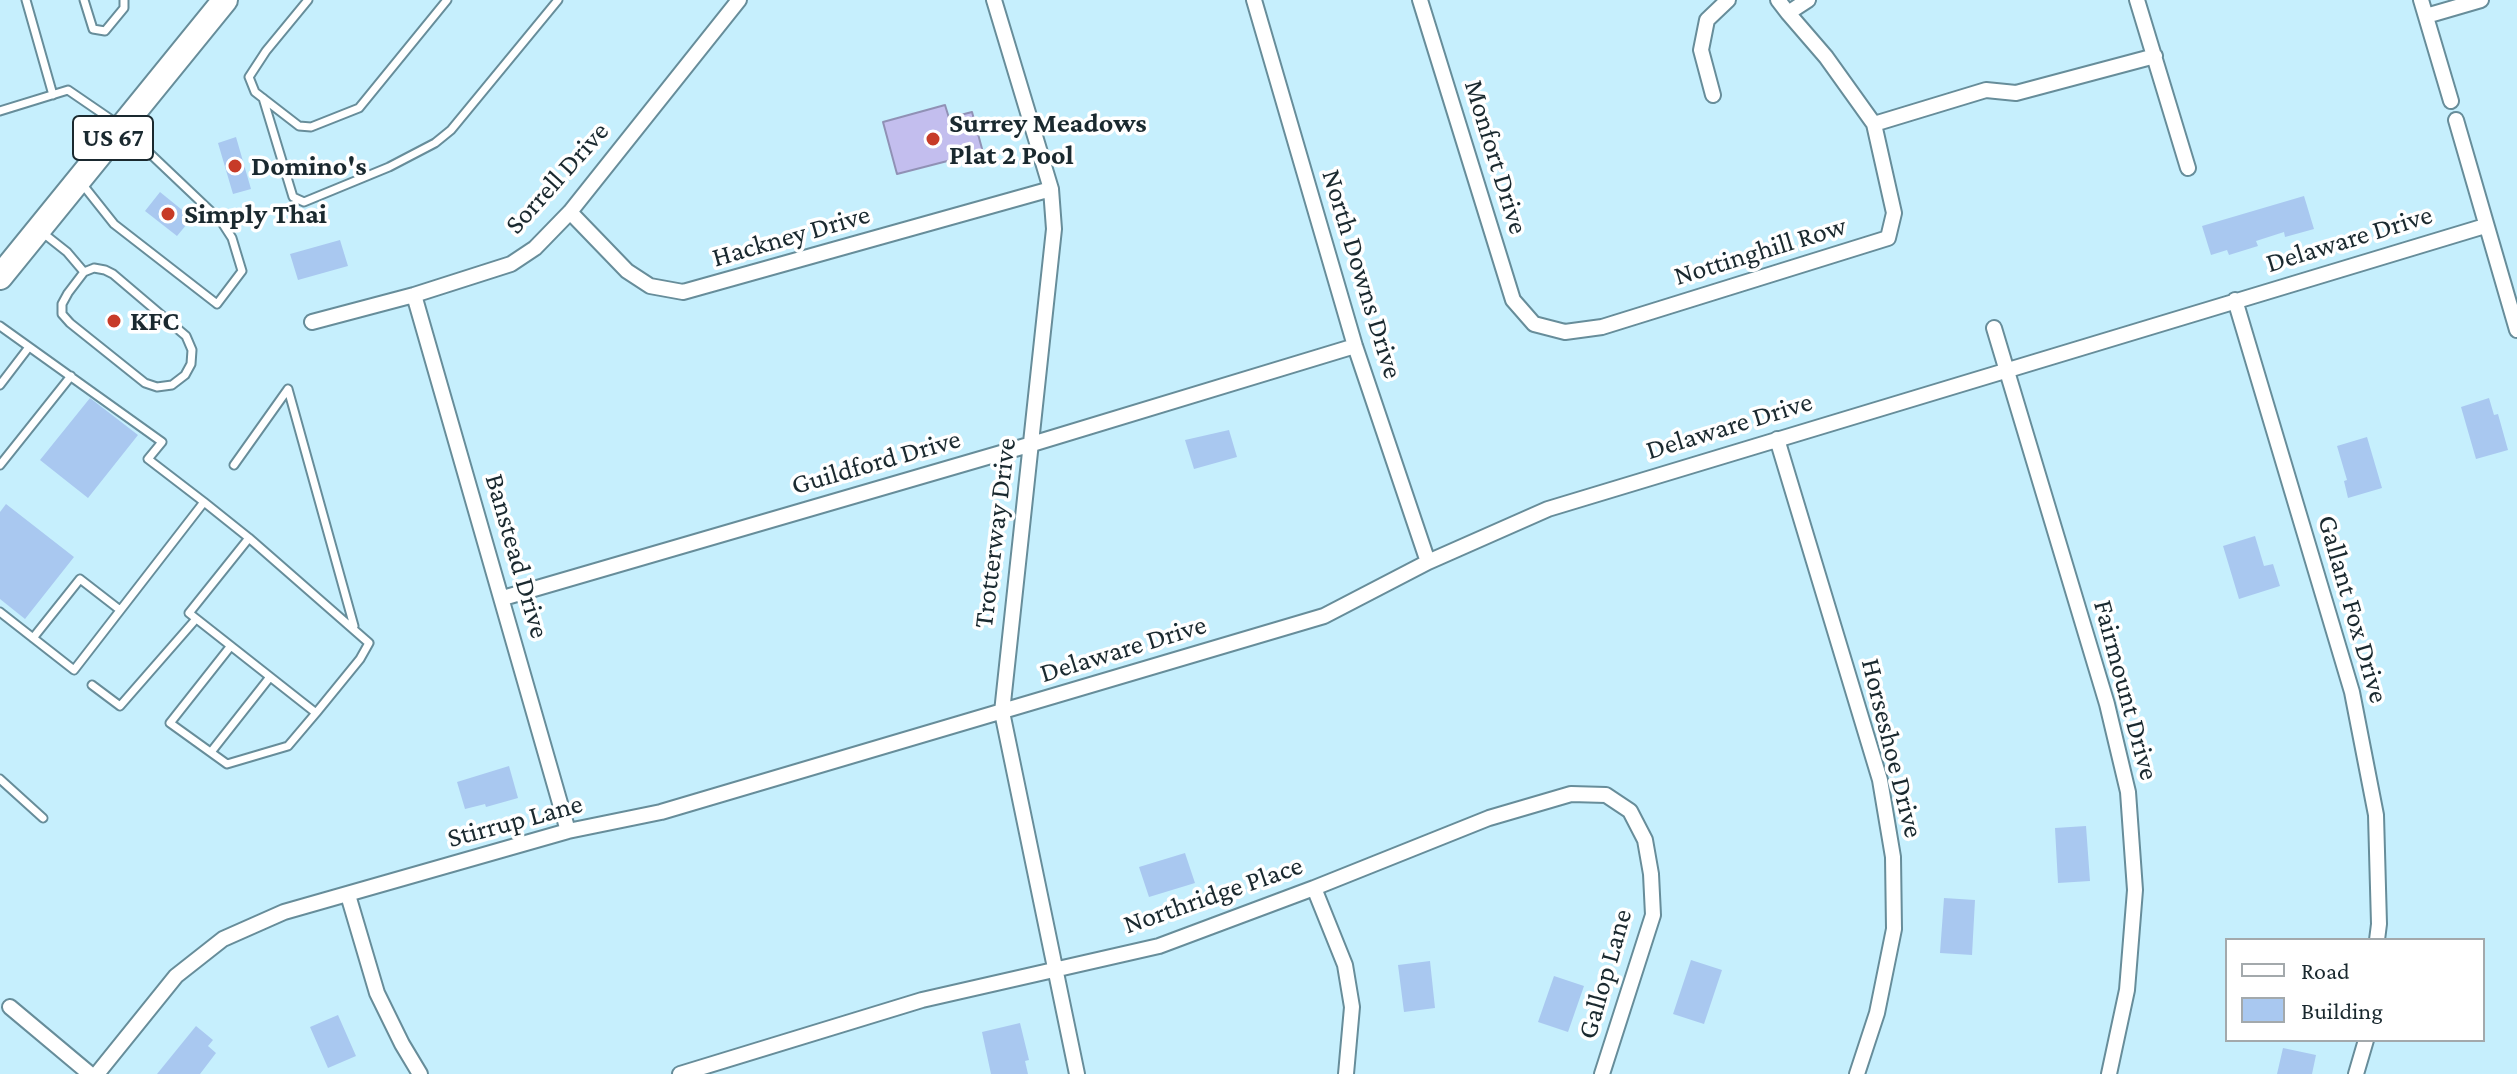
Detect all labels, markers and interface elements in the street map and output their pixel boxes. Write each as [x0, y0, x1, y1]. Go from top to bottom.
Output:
street label: Monfort Drive [1457, 76, 1535, 238]
place label: Surrey Meadows Plat 2 Pool [949, 106, 1147, 172]
street label: Sorrell Drive [498, 115, 616, 241]
road number: US 67 [73, 116, 153, 160]
marker: Surrey Meadows Plat 2 Pool [924, 130, 942, 148]
place label: Domino's [251, 149, 367, 183]
marker: Domino's [226, 157, 244, 175]
street label: North Downs Drive [1314, 165, 1410, 383]
place label: Simply Thai [184, 197, 327, 231]
street label: Hackney Drive [708, 197, 874, 275]
street label: Delaware Drive [2262, 198, 2436, 280]
marker: Simply Thai [159, 205, 177, 223]
street label: Nottinghill Row [1670, 209, 1850, 293]
place label: KFC [130, 304, 179, 338]
marker: KFC [105, 312, 123, 330]
street label: Delaware Drive [1642, 385, 1816, 467]
street label: Guildford Drive [788, 422, 964, 502]
street label: Trotterway Drive [967, 436, 1023, 630]
street label: Banstead Drive [477, 470, 557, 642]
street label: Gallant Fox Drive [2310, 511, 2396, 707]
street label: Fairmount Drive [2086, 596, 2166, 784]
street label: Delaware Drive [1036, 608, 1210, 690]
street label: Horseshoe Drive [1853, 655, 1931, 841]
street label: Stirrup Lane [444, 787, 586, 855]
street label: Northridge Place [1119, 849, 1307, 941]
street label: Gallop Lane [1570, 905, 1640, 1043]
legend [2225, 938, 2485, 1042]
text: Road [2301, 957, 2350, 984]
text: Building [2301, 997, 2383, 1024]

